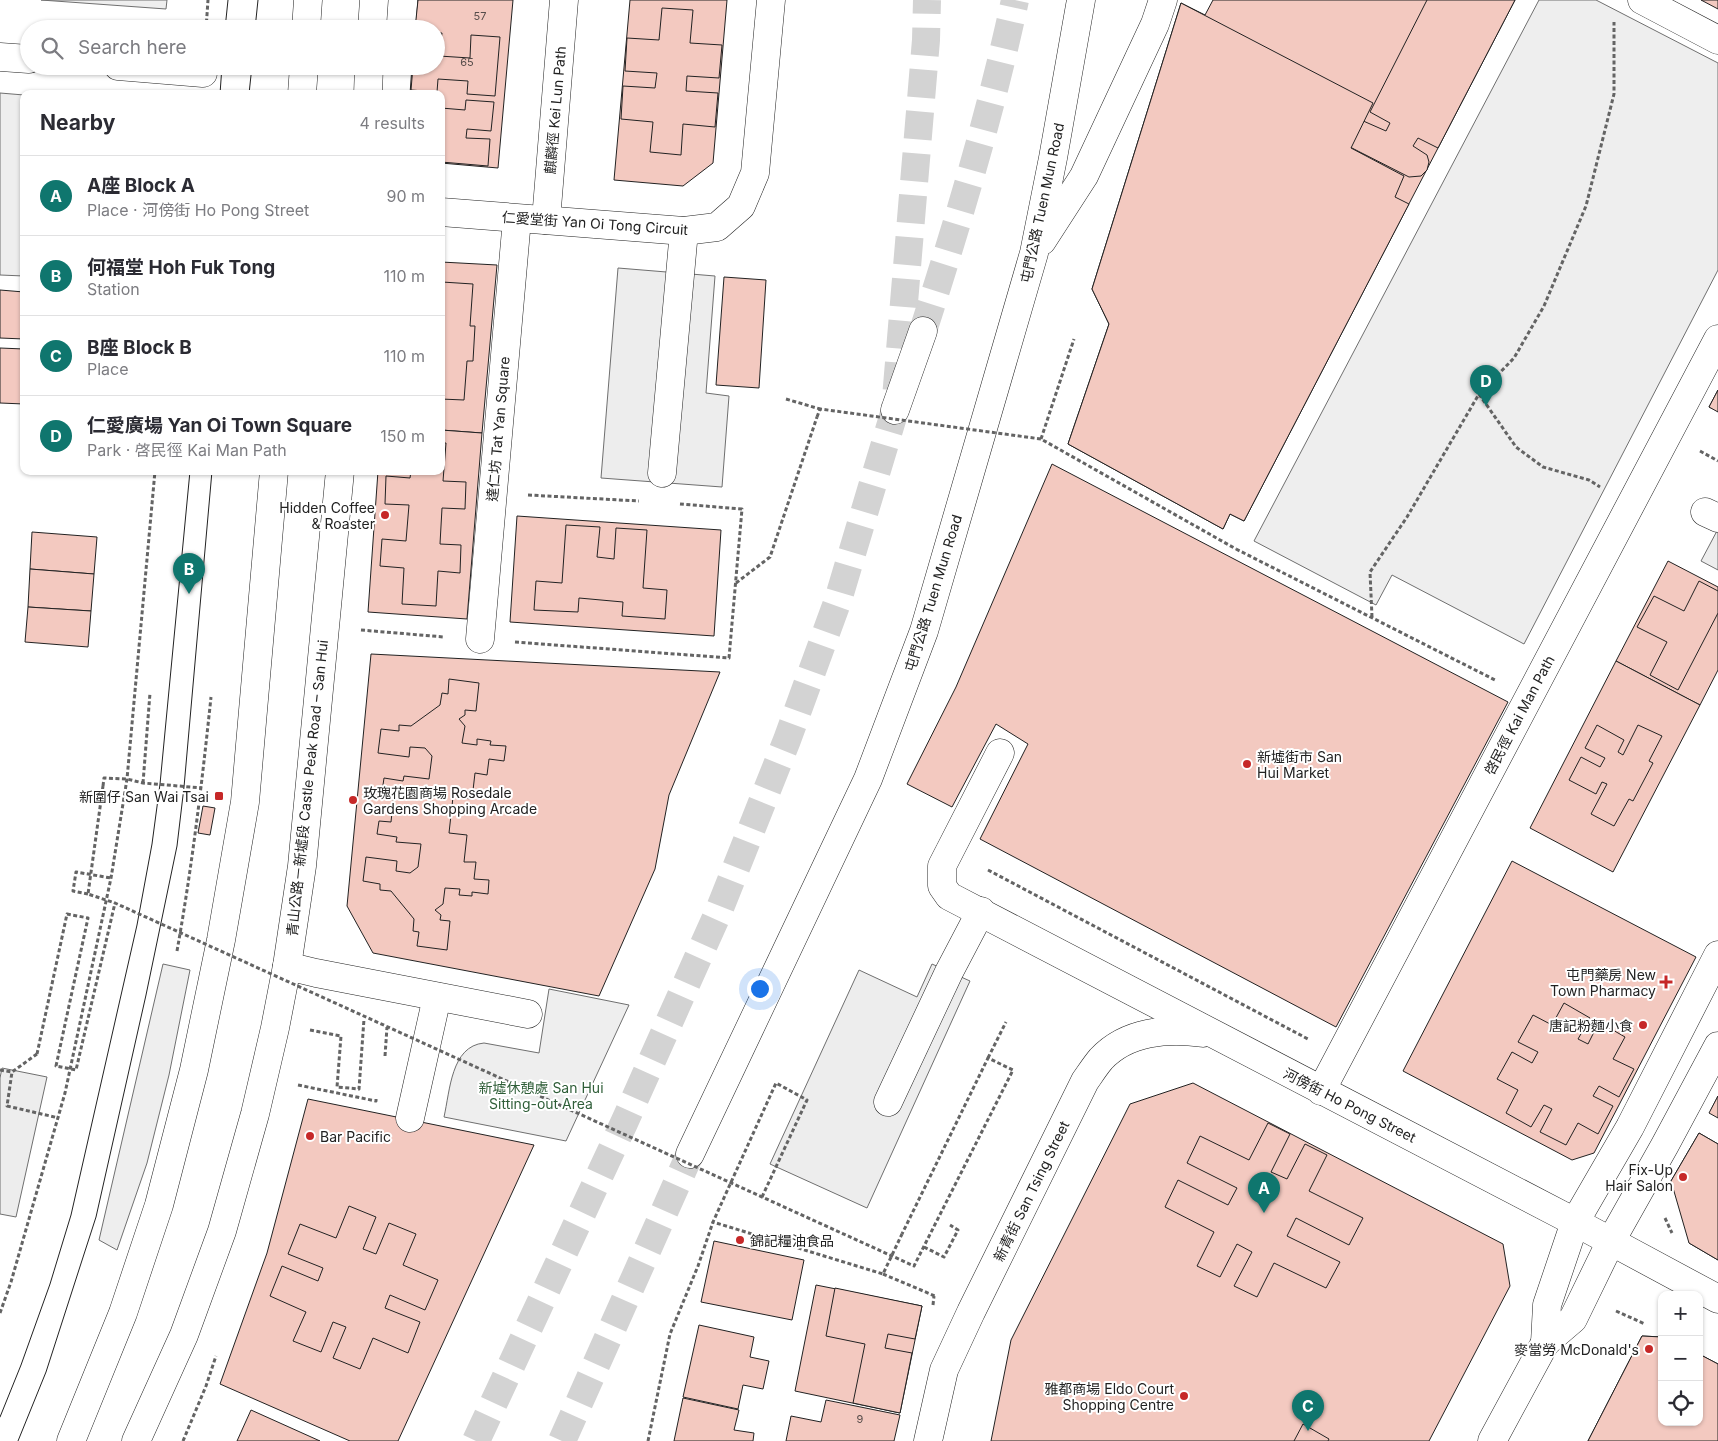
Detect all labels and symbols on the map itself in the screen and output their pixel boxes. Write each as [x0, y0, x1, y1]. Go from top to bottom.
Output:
house number: 57 [474, 9, 486, 23]
street label: 麒麟徑 Kei Lun Path [541, 45, 569, 175]
house number: 65 [460, 55, 474, 69]
street label: 屯門公路 Tuen Mun Road [1017, 121, 1067, 285]
street label: 仁愛堂街 Yan Oi Tong Circuit [501, 208, 689, 238]
street label: 達仁坊 Tat Yan Square [483, 356, 513, 502]
pin: D [1470, 365, 1502, 406]
place label: Hidden Coffee & Roaster [279, 499, 375, 532]
marker: Hidden Coffee & Roaster [379, 509, 391, 521]
street label: 屯門公路 Tuen Mun Road [901, 512, 965, 674]
pin: B [173, 553, 205, 594]
street label: 青山公路－新墟段 Castle Peak Road – San Hui [283, 639, 331, 937]
street label: 啓民徑 Kai Man Path [1480, 652, 1558, 778]
place label: 新墟街市 San Hui Market [1257, 748, 1342, 781]
marker: 新墟街市 San Hui Market [1241, 758, 1253, 770]
place label: 玫瑰花園商場 Rosedale Gardens Shopping Arcade [363, 784, 537, 817]
place label: 新圍仔 San Wai Tsai [79, 788, 209, 805]
marker: 新圍仔 San Wai Tsai [213, 790, 225, 802]
marker: 玫瑰花園商場 Rosedale Gardens Shopping Arcade [347, 794, 359, 806]
place label: 屯門藥房 New Town Pharmacy [1550, 966, 1656, 999]
your location [747, 976, 773, 1002]
marker: 屯門藥房 New Town Pharmacy [1660, 976, 1672, 988]
place label: 唐記粉麵小食 [1549, 1017, 1633, 1034]
marker: 唐記粉麵小食 [1637, 1019, 1649, 1031]
street label: 河傍街 Ho Pong Street [1281, 1064, 1419, 1146]
park label: 新墟休憩處 San Hui Sitting-out Area [478, 1079, 604, 1112]
street label: 新青街 San Tsing Street [990, 1118, 1073, 1264]
place label: Bar Pacific [320, 1128, 391, 1145]
marker: Bar Pacific [304, 1130, 316, 1142]
place label: Fix-Up Hair Salon [1605, 1161, 1673, 1194]
marker: Fix-Up Hair Salon [1677, 1171, 1689, 1183]
pin: A [1248, 1172, 1280, 1213]
place label: 錦記糧油食品 [750, 1232, 834, 1249]
marker: 錦記糧油食品 [734, 1234, 746, 1246]
place label: 麥當勞 McDonald's [1514, 1341, 1639, 1358]
marker: 麥當勞 McDonald's [1643, 1343, 1655, 1355]
place label: 雅都商場 Eldo Court Shopping Centre [1044, 1380, 1174, 1413]
marker: 雅都商場 Eldo Court Shopping Centre [1178, 1390, 1190, 1402]
pin: C [1292, 1390, 1324, 1431]
house number: 9 [857, 1412, 864, 1426]

